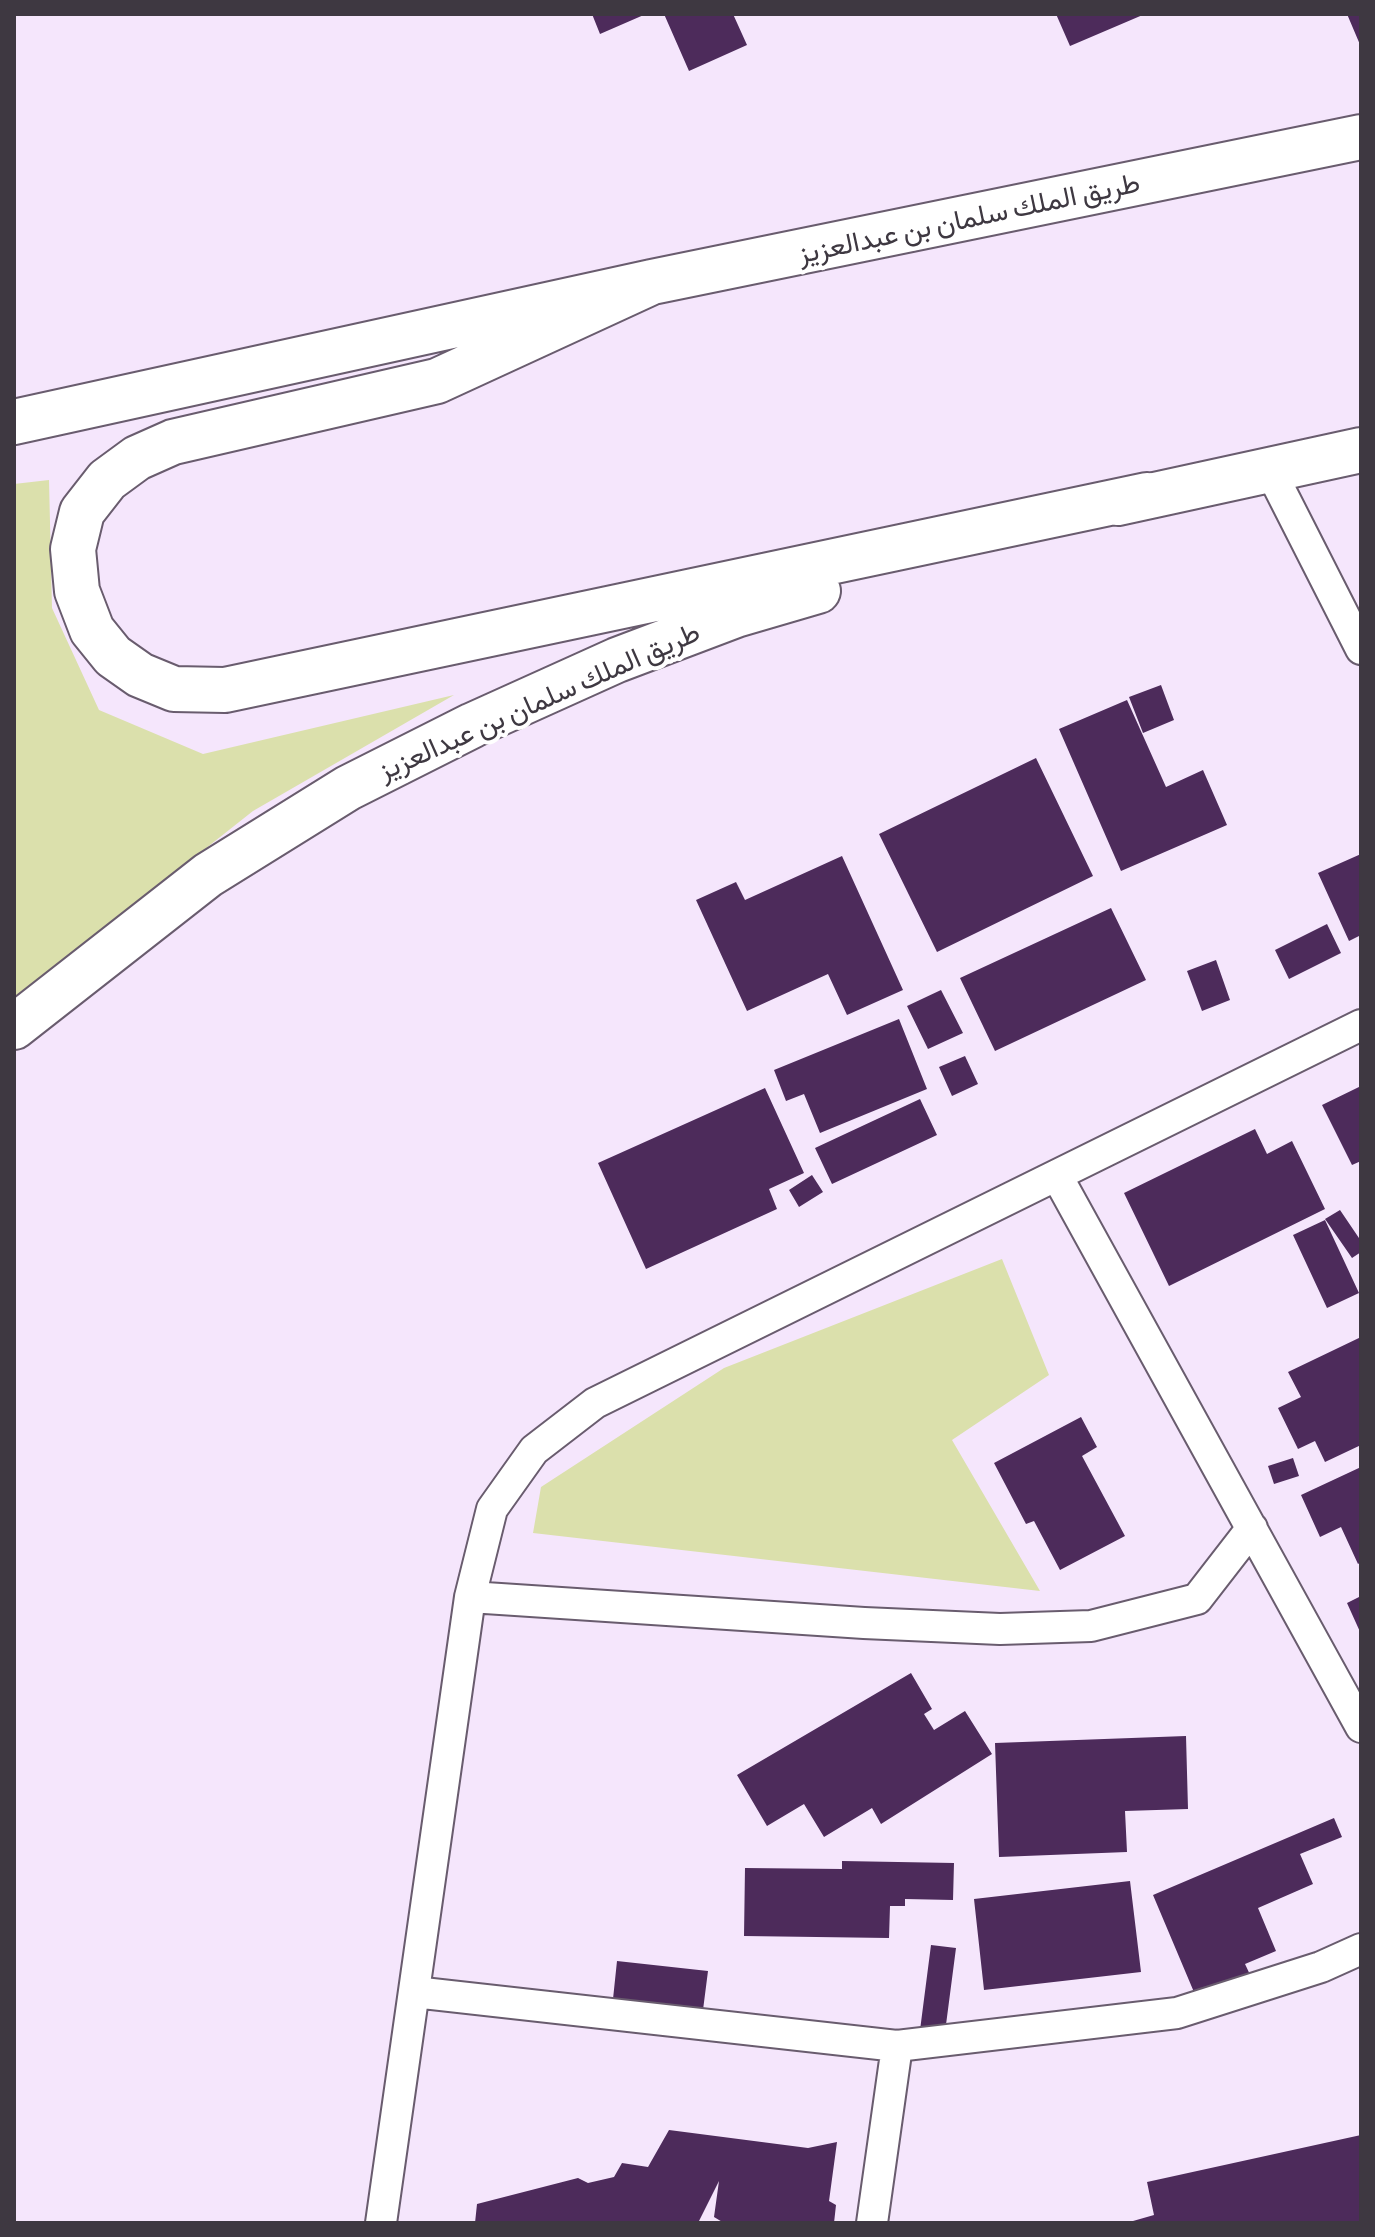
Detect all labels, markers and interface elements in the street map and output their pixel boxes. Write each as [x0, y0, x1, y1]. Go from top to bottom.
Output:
street label: طريق الملك سلمان بن عبدالعزيز [795, 165, 1143, 271]
street label: طريق الملك سلمان بن عبدالعزيز [373, 615, 705, 787]

